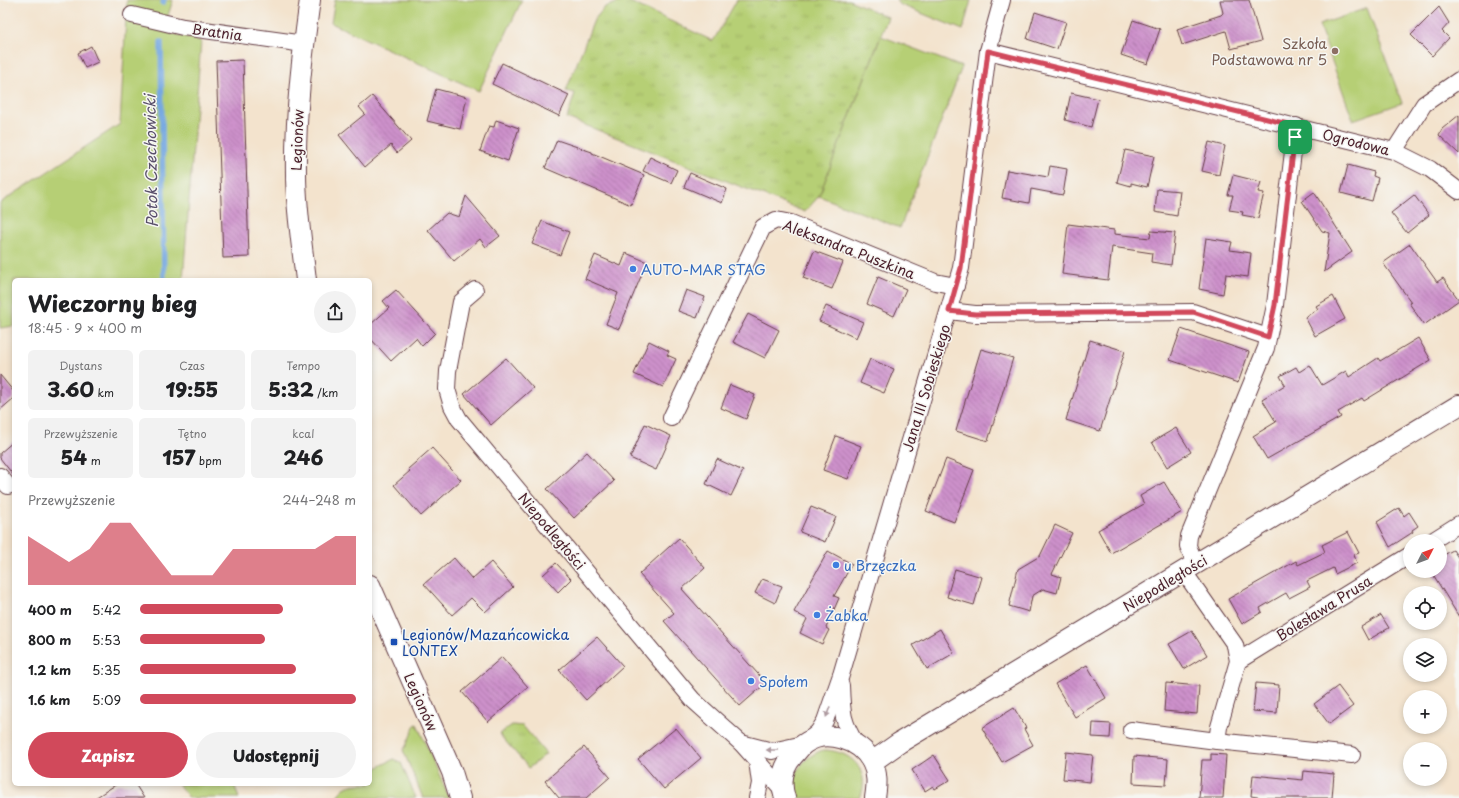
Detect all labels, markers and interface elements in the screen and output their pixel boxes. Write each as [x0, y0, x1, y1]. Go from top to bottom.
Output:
street label: Bratnia [190, 18, 244, 46]
place label: Szkoła Podstawowa nr 5 [1211, 33, 1327, 70]
marker: Szkoła Podstawowa nr 5 [1330, 46, 1340, 56]
water label: Potok Czechowicki [137, 92, 163, 228]
street label: Legionów [285, 109, 309, 171]
pin [1278, 120, 1312, 154]
street label: Ogrodowa [1320, 124, 1392, 161]
icon: arrive [1284, 126, 1306, 148]
street label: Aleksandra Puszkina [780, 214, 918, 284]
place label: AUTO-MAR STAG [641, 259, 766, 280]
marker: AUTO-MAR STAG [628, 264, 638, 274]
text: Wieczorny bieg [28, 286, 197, 319]
button: share [314, 291, 356, 333]
text: 18:45 · 9 × 400 m [28, 318, 142, 337]
street label: Jana III Sobieskiego [897, 322, 955, 454]
text: Dystans [59, 357, 102, 374]
text: Czas [179, 357, 205, 374]
text: Tempo [287, 357, 320, 374]
text: 3.60 [47, 374, 94, 404]
text: 19:55 [166, 374, 218, 404]
text: 5:32 [268, 374, 314, 404]
text: km [94, 384, 114, 401]
text: /km [314, 384, 338, 401]
text: Przewyższenie [44, 425, 118, 442]
text: Tętno [177, 425, 207, 442]
text: kcal [292, 425, 314, 442]
text: 54 [61, 442, 87, 472]
text: 157 [162, 442, 195, 472]
text: 246 [283, 442, 323, 472]
text: m [87, 452, 101, 469]
text: bpm [195, 452, 222, 469]
street label: Niepodległości [513, 488, 591, 574]
text: Przewyższenie [28, 490, 115, 509]
text: 244–248 m [282, 490, 356, 509]
north arrow [1403, 534, 1447, 578]
map controls [1403, 534, 1447, 786]
street label: Niepodległości [1119, 549, 1211, 616]
place label: u Brzęczka [844, 555, 916, 576]
marker: u Brzęczka [831, 560, 841, 570]
street label: Bolesława Prusa [1272, 570, 1376, 646]
button: locate [1403, 586, 1447, 630]
text: 400 m [28, 600, 72, 619]
text: 5:42 [92, 600, 121, 619]
place label: Żabka [825, 605, 868, 626]
marker: Żabka [812, 610, 822, 620]
place label: Legionów/Mazańcowicka LONTEX [402, 624, 569, 661]
text: 800 m [28, 630, 71, 649]
text: 5:53 [92, 630, 121, 649]
marker: Legionów/Mazańcowicka LONTEX [389, 637, 399, 647]
button: layers [1403, 638, 1447, 682]
text: 1.2 km [28, 660, 71, 679]
text: 5:35 [92, 660, 121, 679]
street label: Legionów [399, 670, 443, 735]
place label: Społem [759, 671, 808, 692]
marker: Społem [746, 676, 756, 686]
text: 1.6 km [28, 690, 70, 709]
text: 5:09 [92, 690, 121, 709]
button: + [1403, 690, 1447, 734]
one-way arrow [824, 706, 830, 718]
button: Zapisz [28, 732, 188, 778]
button: Udostępnij [196, 732, 356, 778]
button: − [1403, 742, 1447, 786]
one-way arrow [766, 747, 779, 753]

